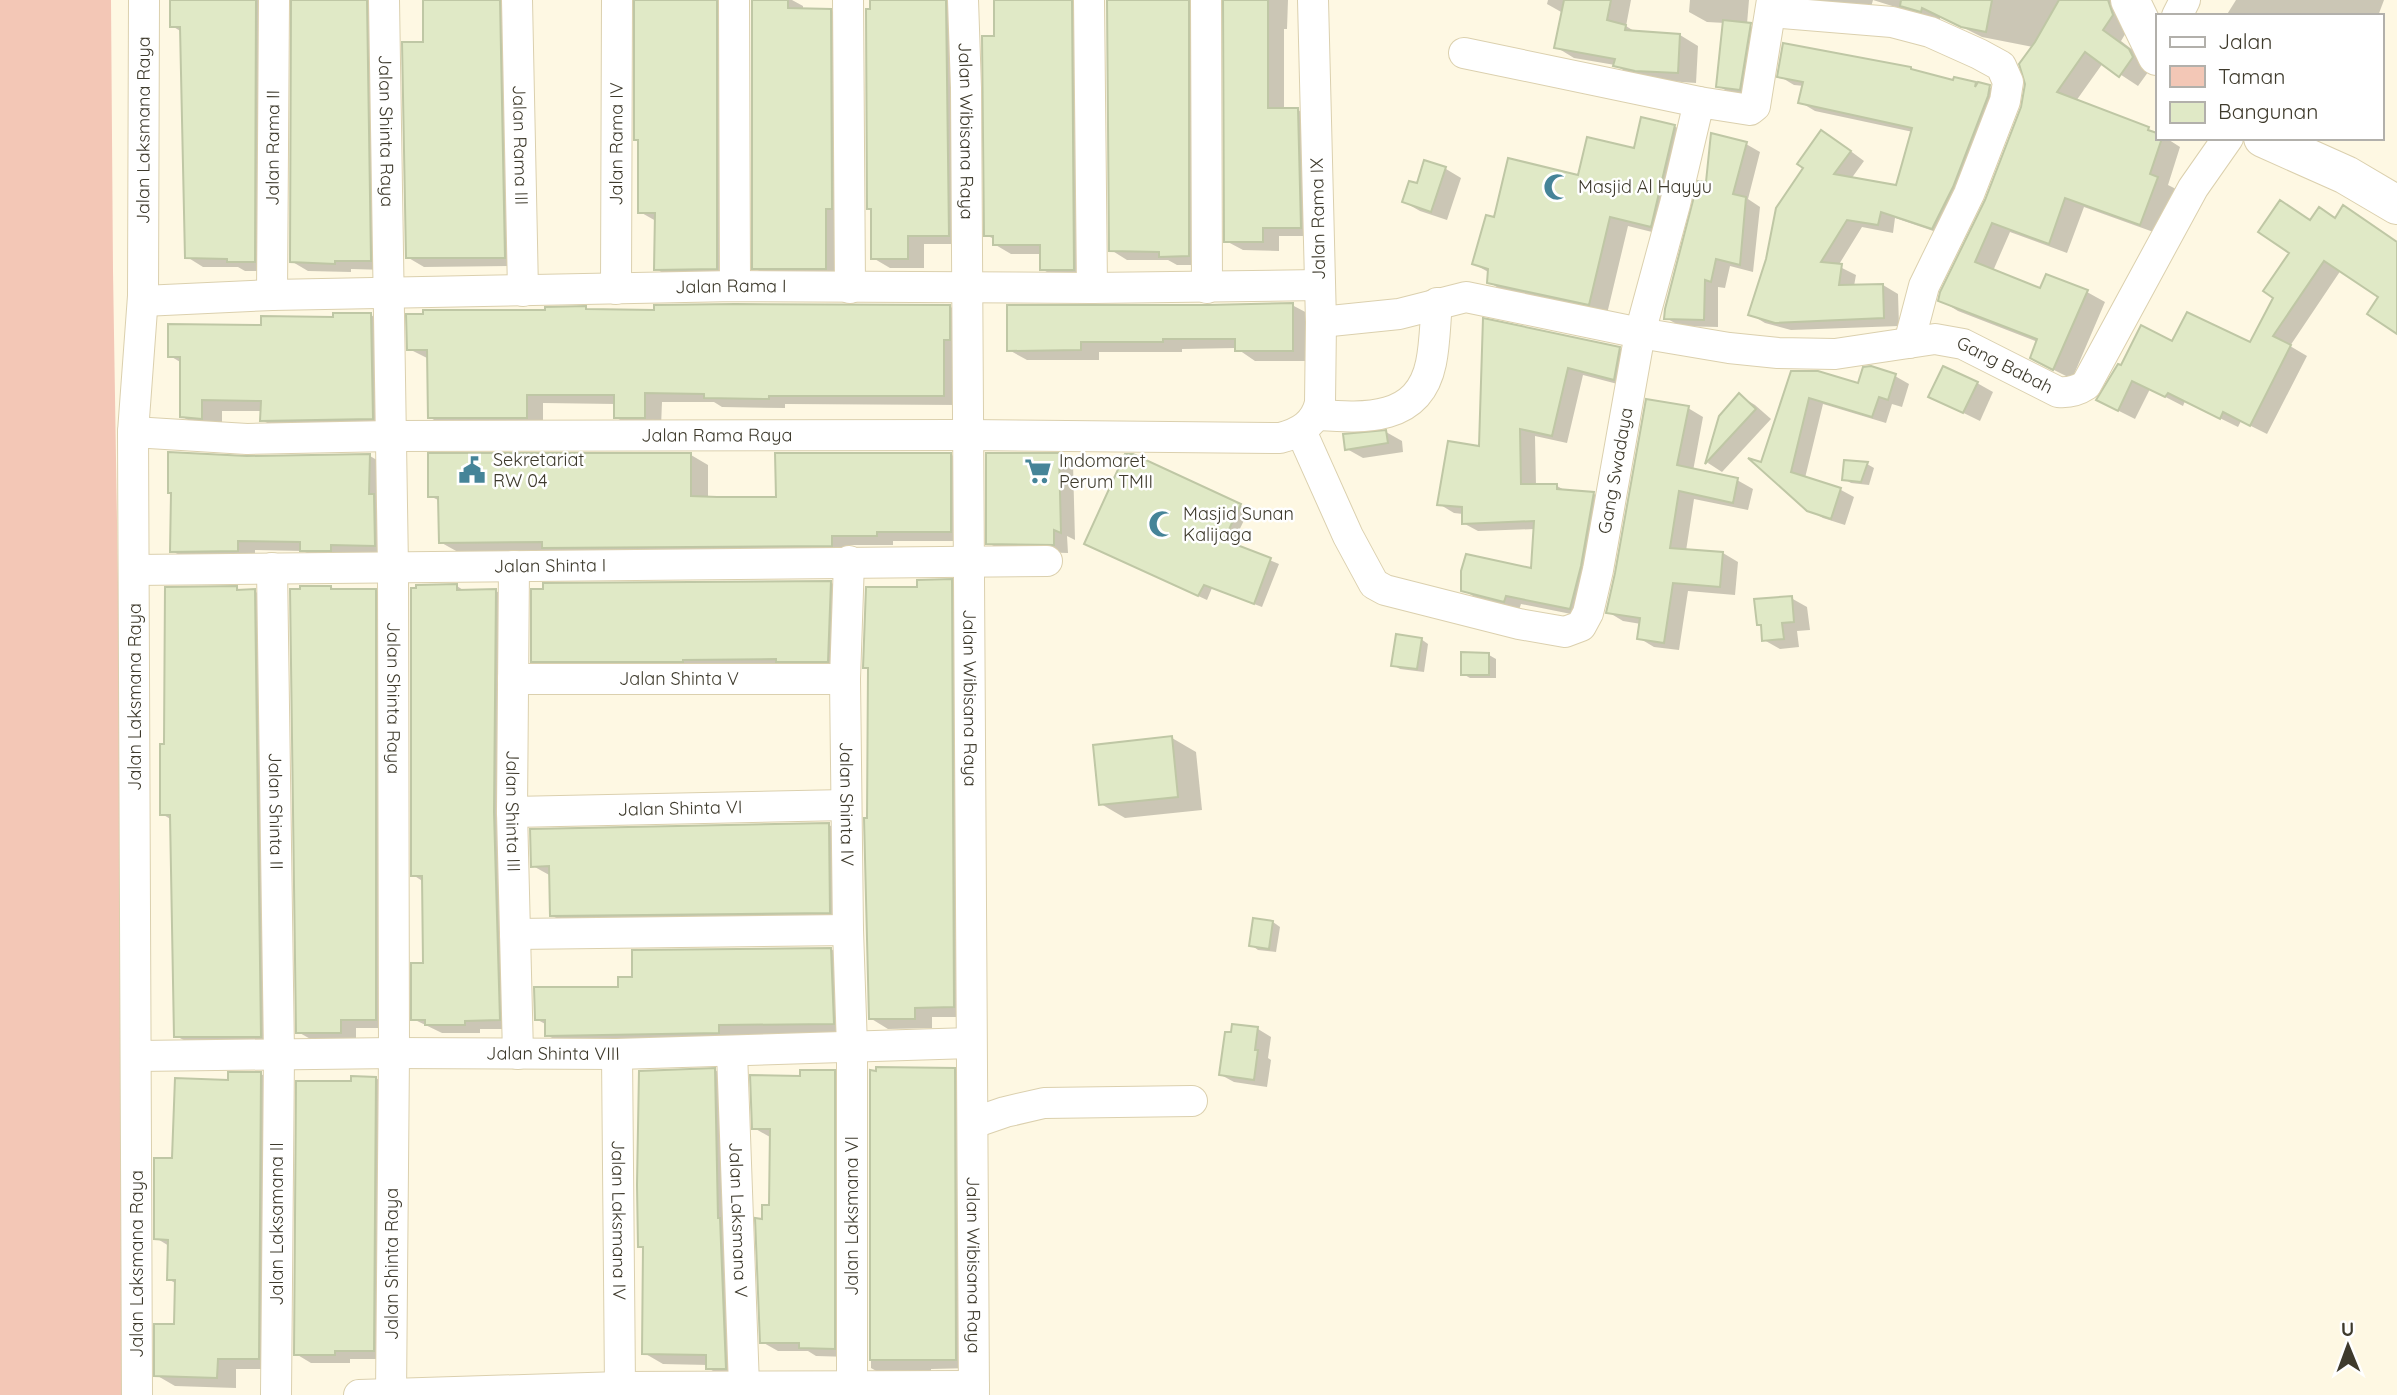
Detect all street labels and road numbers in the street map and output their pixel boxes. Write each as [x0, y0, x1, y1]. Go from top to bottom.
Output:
street label: Jalan Laksmana Raya [131, 36, 155, 224]
street label: Jalan Wibisana Raya [953, 42, 979, 220]
street label: Jalan Shinta Raya [374, 55, 399, 207]
street label: Jalan Rama IV [604, 82, 628, 206]
street label: Jalan Rama III [508, 85, 533, 205]
street label: Jalan Rama II [261, 90, 284, 206]
street label: Jalan Rama IX [1305, 158, 1330, 280]
street label: Jalan Rama I [675, 274, 787, 298]
street label: Gang Babah [1953, 331, 2057, 399]
street label: Gang Swadaya [1593, 406, 1638, 536]
street label: Jalan Rama Raya [641, 423, 792, 447]
street label: Jalan Shinta I [494, 553, 606, 577]
street label: Jalan Laksmana Raya [123, 603, 146, 791]
street label: Jalan Wibisana Raya [958, 609, 982, 787]
street label: Jalan Shinta Raya [382, 622, 405, 774]
street label: Jalan Shinta V [619, 667, 739, 690]
street label: Jalan Shinta IV [835, 741, 859, 866]
street label: Jalan Shinta III [501, 750, 525, 872]
street label: Jalan Shinta II [264, 752, 288, 870]
street label: Jalan Shinta VI [617, 795, 743, 821]
street label: Jalan Shinta VIII [486, 1041, 620, 1065]
street label: Jalan Laksmana VI [840, 1136, 863, 1296]
street label: Jalan Laksmana IV [607, 1140, 631, 1300]
street label: Jalan Laksamana II [265, 1142, 288, 1306]
street label: Jalan Laksmana V [724, 1142, 753, 1298]
street label: Jalan Laksmana Raya [125, 1170, 148, 1358]
street label: Jalan Wibisana Raya [962, 1176, 986, 1354]
street label: Jalan Shinta Raya [380, 1188, 403, 1340]

